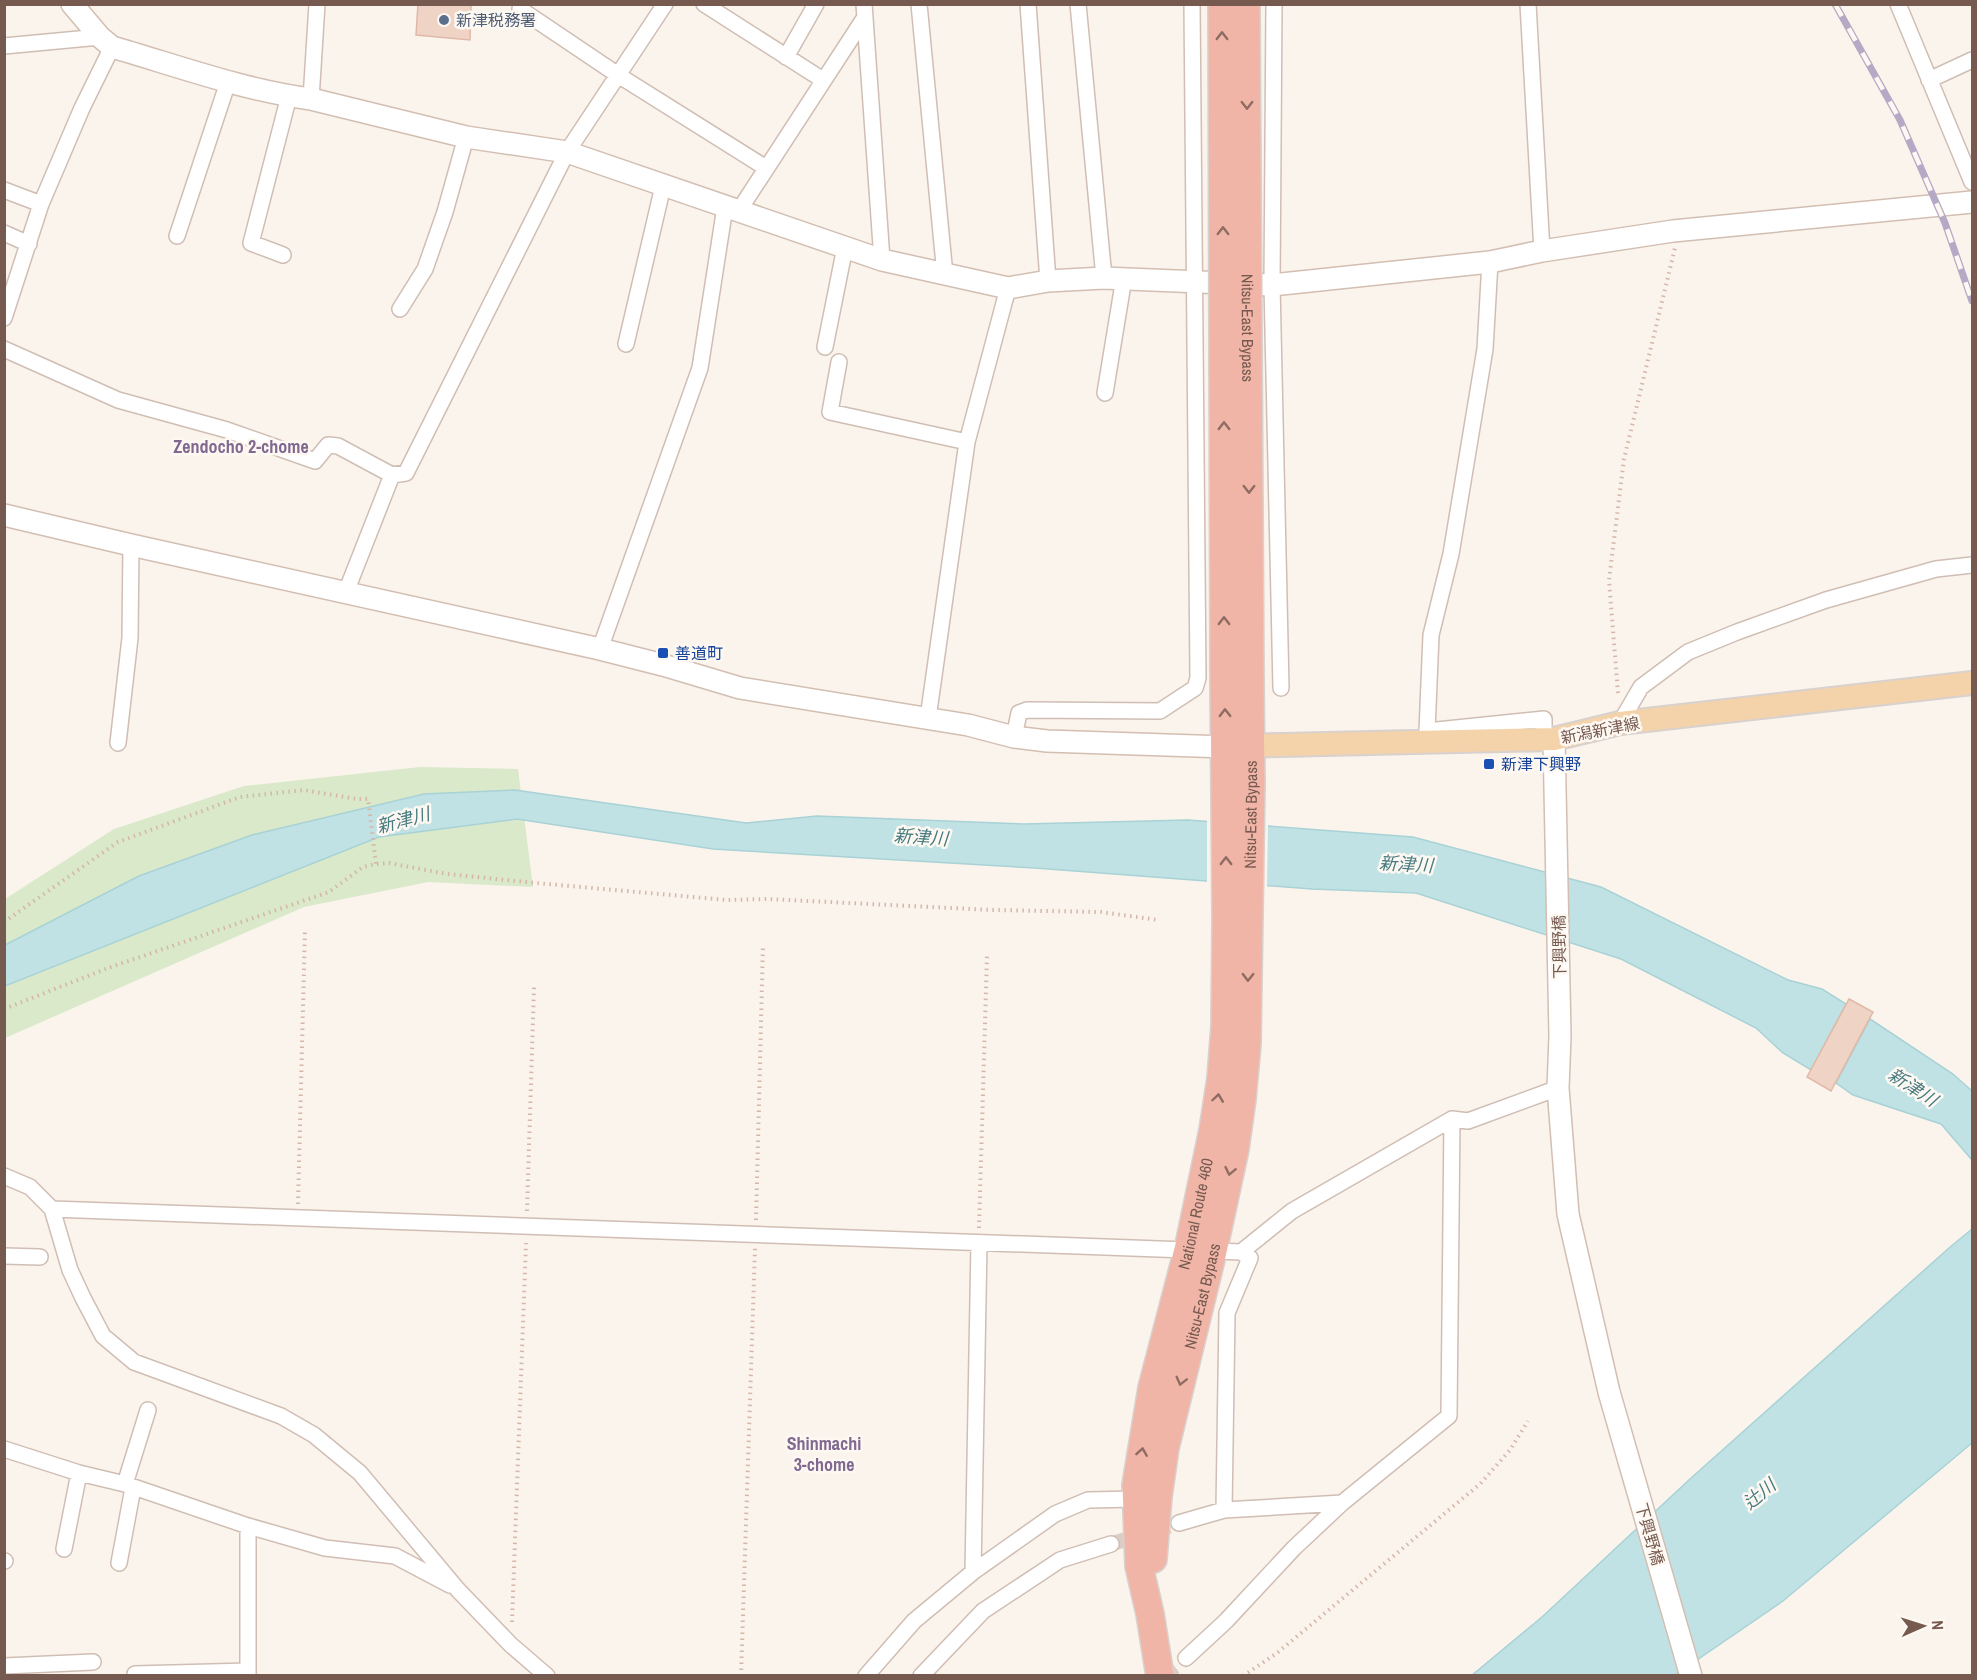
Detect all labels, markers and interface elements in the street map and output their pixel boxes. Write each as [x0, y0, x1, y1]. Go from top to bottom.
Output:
place label: 新津税務署 [456, 9, 536, 31]
marker: 新津税務署 [437, 13, 451, 27]
one-way arrow [1216, 32, 1228, 41]
one-way arrow [1241, 100, 1253, 109]
one-way arrow [1217, 227, 1229, 236]
street label: Nitsu-East Bypass [1237, 274, 1259, 382]
one-way arrow [1218, 422, 1230, 431]
district label: Zendocho 2-chome [173, 434, 309, 459]
one-way arrow [1243, 484, 1255, 493]
one-way arrow [1218, 617, 1230, 626]
place label: 善道町 [675, 642, 723, 664]
marker: 善道町 [656, 646, 670, 660]
one-way arrow [1219, 709, 1231, 718]
street label: 新潟新津線 [1559, 712, 1641, 748]
place label: 新津下興野 [1501, 753, 1581, 775]
marker: 新津下興野 [1482, 757, 1496, 771]
street label: Nitsu-East Bypass [1239, 760, 1262, 869]
water label: 新津川 [374, 800, 434, 839]
water label: 新津川 [893, 823, 951, 851]
water label: 新津川 [1378, 850, 1436, 878]
one-way arrow [1220, 857, 1232, 866]
street label: 下興野橋 [1547, 915, 1571, 979]
one-way arrow [1242, 973, 1254, 982]
water label: 新津川 [1884, 1062, 1944, 1113]
one-way arrow [1212, 1093, 1224, 1102]
street label: National Route 460 [1172, 1156, 1218, 1272]
one-way arrow [1225, 1166, 1238, 1176]
street label: Nitsu-East Bypass [1179, 1241, 1225, 1351]
one-way arrow [1175, 1376, 1188, 1386]
district label: Shinmachi 3-chome [787, 1431, 861, 1477]
one-way arrow [1135, 1448, 1147, 1457]
water label: 辻川 [1737, 1472, 1782, 1515]
street label: 下興野橋 [1631, 1500, 1669, 1568]
north arrow [1893, 1596, 1953, 1656]
text: N [1927, 1620, 1949, 1631]

